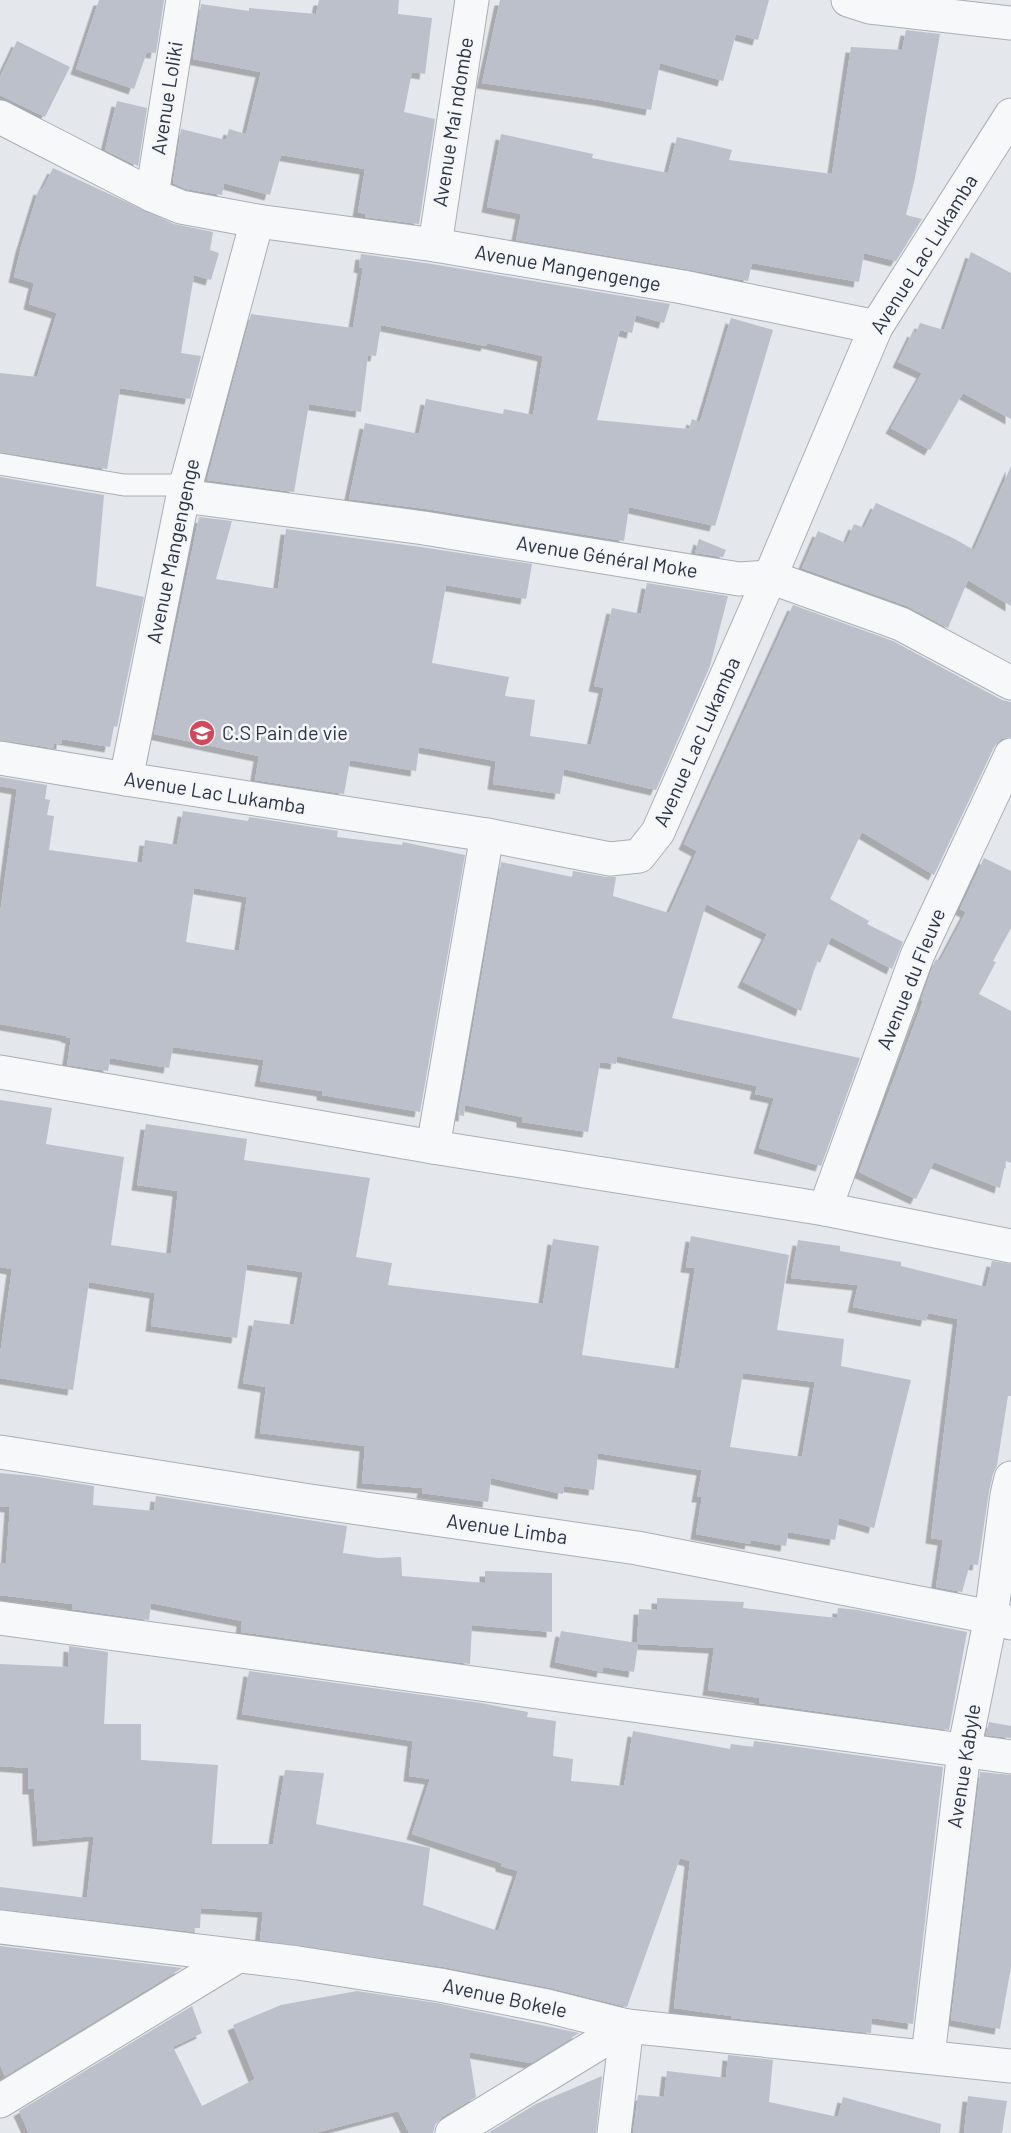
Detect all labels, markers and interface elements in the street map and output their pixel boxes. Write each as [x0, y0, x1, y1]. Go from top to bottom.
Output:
street label: Avenue Mai ndombe [427, 35, 477, 208]
street label: Avenue Loliki [145, 39, 187, 156]
street label: Avenue Lac Lukamba [864, 169, 982, 338]
street label: Avenue Mangengenge [473, 239, 663, 295]
street label: Avenue Mangengenge [141, 456, 203, 645]
street label: Avenue Général Moke [515, 530, 700, 582]
street label: Avenue Lac Lukamba [648, 653, 744, 830]
school or university icon: C.S Pain de vie [187, 718, 217, 748]
place label: C.S Pain de vie [222, 720, 348, 744]
street label: Avenue Lac Lukamba [123, 766, 308, 818]
street label: Avenue du Fleuve [871, 904, 949, 1053]
street label: Avenue Limba [445, 1508, 569, 1548]
street label: Avenue Kabyle [941, 1702, 985, 1830]
street label: Avenue Bokele [441, 1972, 570, 2022]

